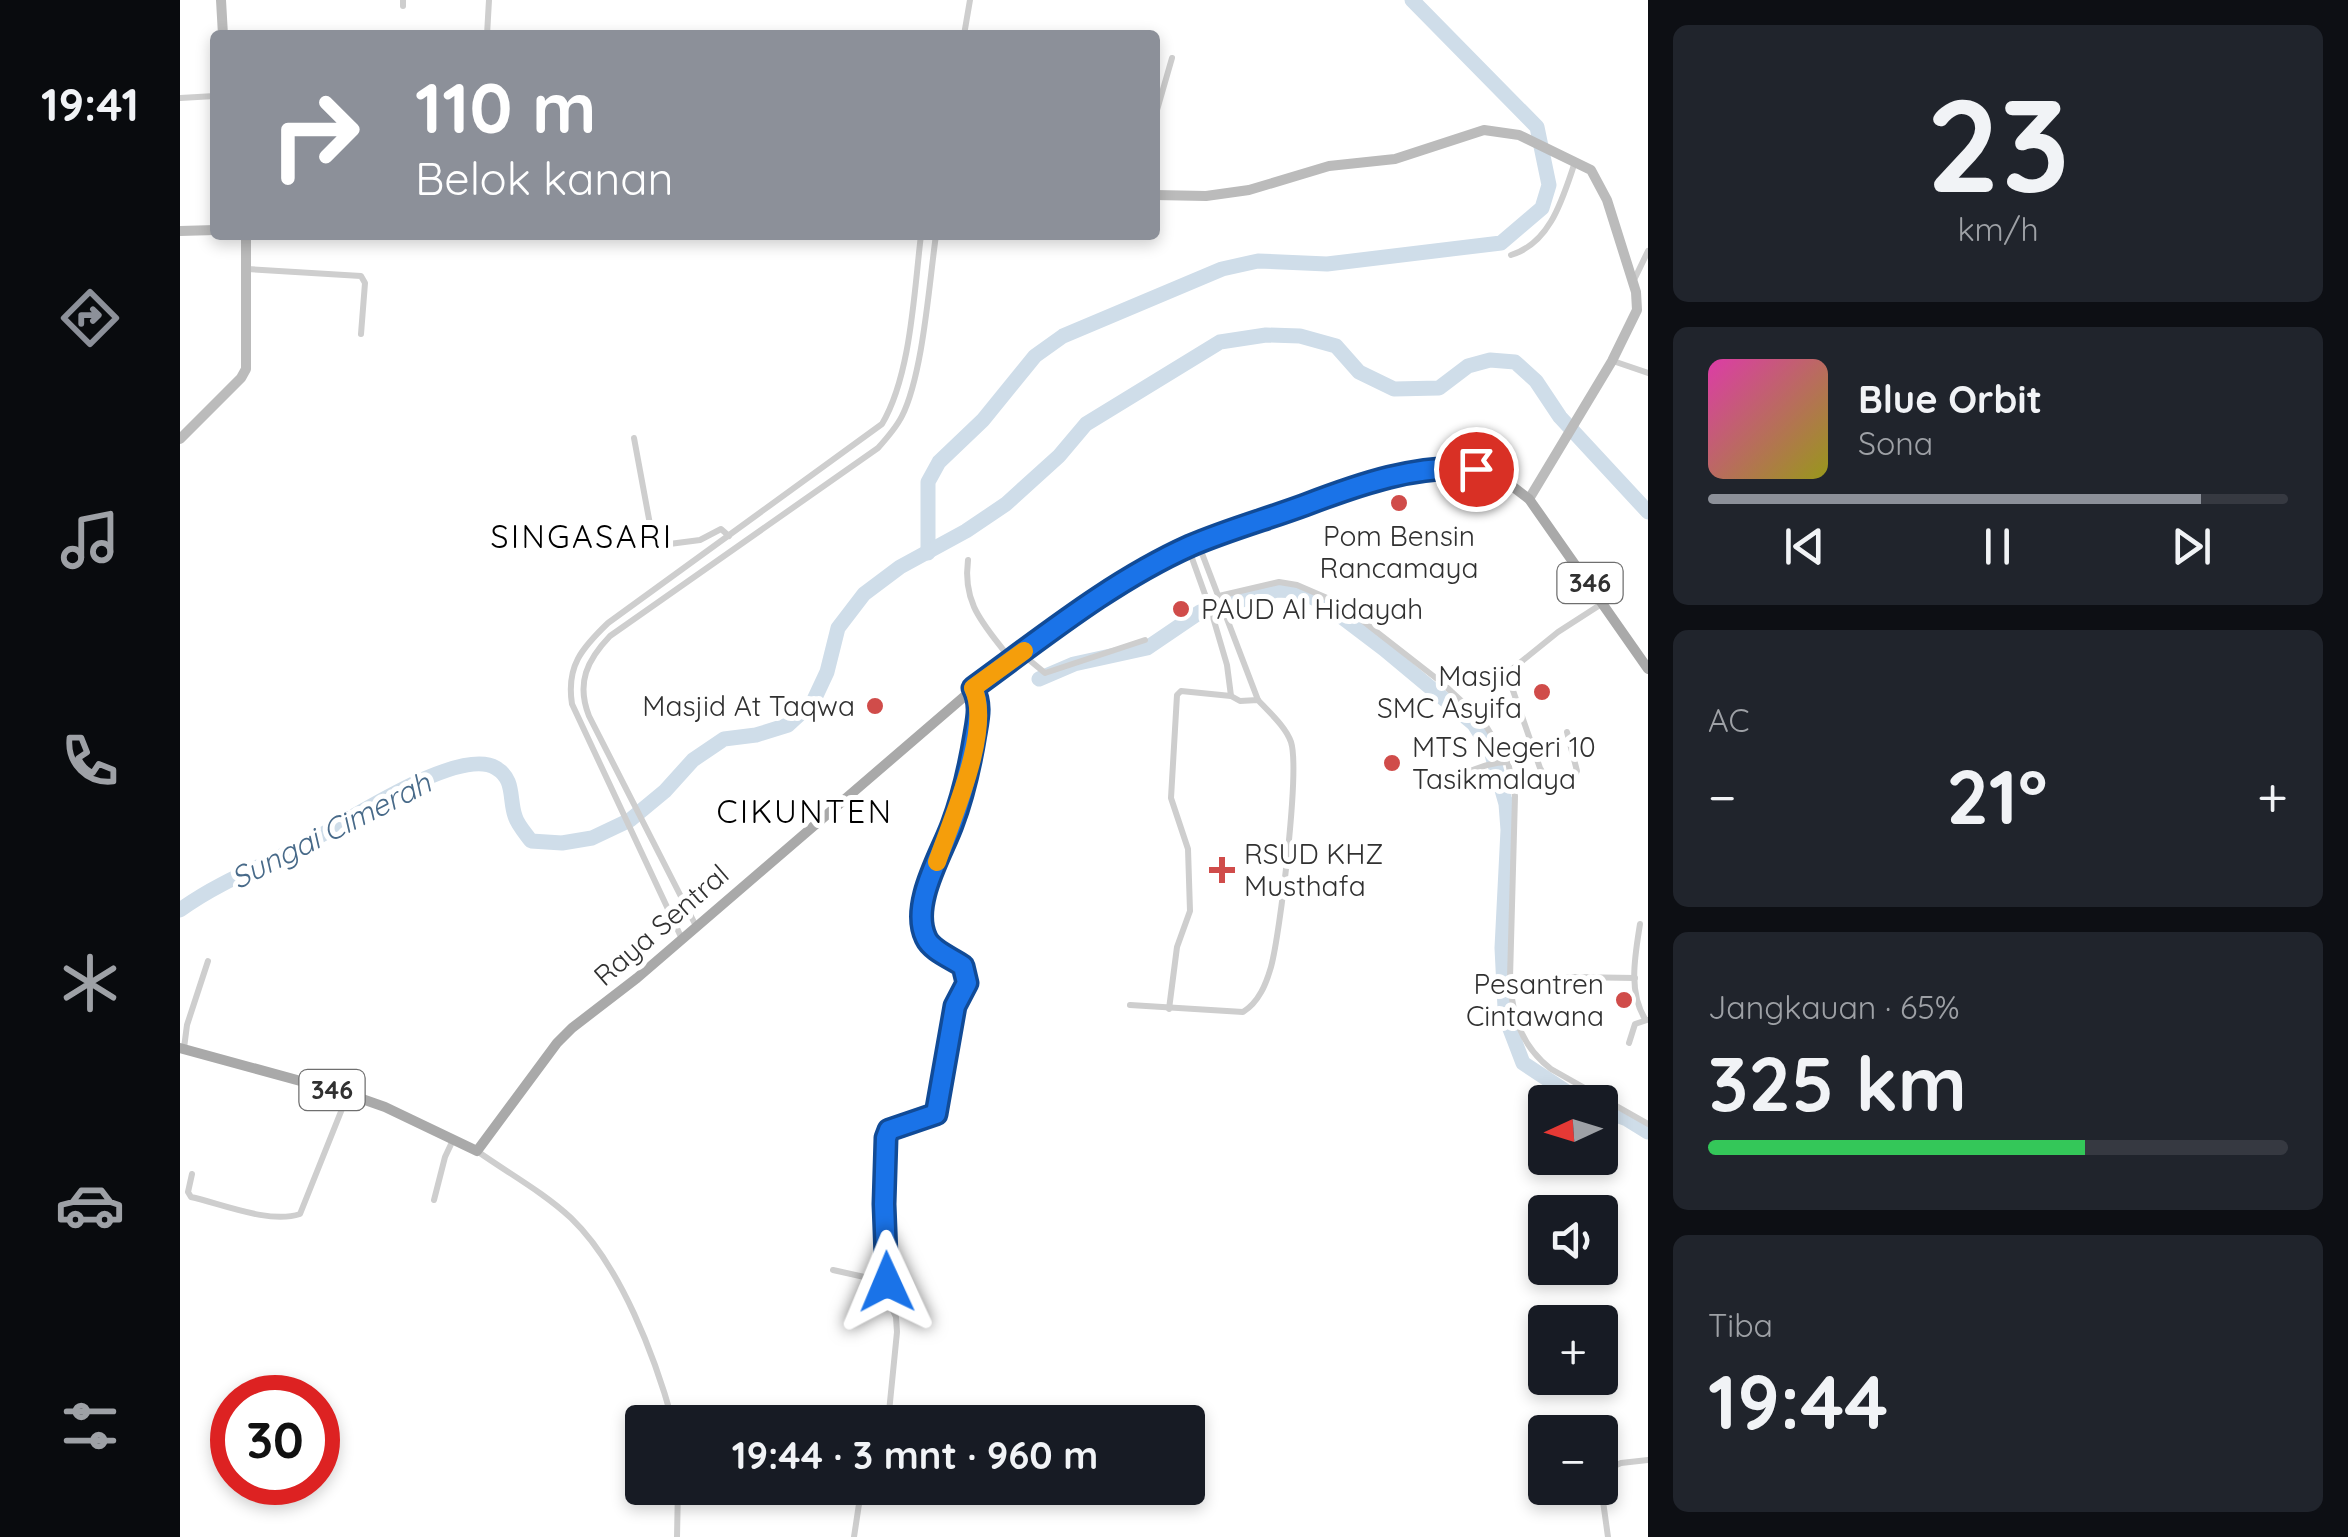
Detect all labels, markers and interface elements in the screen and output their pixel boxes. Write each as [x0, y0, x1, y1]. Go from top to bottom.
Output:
text: 23 [1926, 62, 2070, 225]
text: 110 m [415, 63, 597, 151]
icon: right [250, 70, 380, 200]
text: 19:41 [41, 76, 139, 132]
text: Belok kanan [415, 150, 674, 206]
text: km/h [1957, 209, 2039, 249]
icon: directions [55, 283, 125, 353]
text: Blue Orbit [1858, 375, 2042, 423]
text: Sona [1858, 423, 1933, 463]
pin [1434, 427, 1519, 512]
icon: arrive [1449, 442, 1504, 497]
marker: Pom Bensin Rancamaya [1388, 492, 1410, 514]
icon: music [55, 505, 125, 575]
district label: SINGASARI [491, 516, 673, 556]
place label: Pom Bensin Rancamaya [1320, 518, 1478, 585]
icon: previous [1777, 519, 1832, 574]
icon: pause [1970, 519, 2025, 574]
icon: next [2164, 519, 2219, 574]
road number: 346 [1558, 563, 1622, 603]
place label: PAUD Al Hidayah [1201, 591, 1423, 626]
marker: PAUD Al Hidayah [1170, 598, 1192, 620]
place label: Masjid SMC Asyifa [1377, 658, 1522, 725]
marker: Masjid SMC Asyifa [1531, 681, 1553, 703]
place label: Masjid At Taqwa [642, 688, 855, 723]
marker: Masjid At Taqwa [864, 695, 886, 717]
text: AC [1708, 700, 1749, 740]
icon: phone [55, 726, 125, 796]
place label: MTS Negeri 10 Tasikmalaya [1412, 729, 1596, 796]
text: 21° [1946, 749, 2047, 843]
marker: MTS Negeri 10 Tasikmalaya [1381, 752, 1403, 774]
text: − [1708, 762, 1737, 831]
text: + [2257, 762, 2288, 831]
water label: Sungai Cimerah [224, 763, 438, 897]
district label: CIKUNTEN [717, 791, 893, 831]
place label: RSUD KHZ Musthafa [1244, 836, 1383, 903]
street label: Raya Sentral [586, 856, 735, 993]
marker: RSUD KHZ Musthafa [1209, 857, 1235, 883]
icon: climate [55, 948, 125, 1018]
place label: Pesantren Cintawana [1466, 966, 1604, 1033]
text: Jangkauan · 65% [1708, 987, 1960, 1027]
marker: Pesantren Cintawana [1613, 989, 1635, 1011]
text: 325 km [1708, 1036, 1967, 1130]
road number: 346 [300, 1070, 364, 1110]
north arrow [1528, 1085, 1618, 1175]
map controls [1528, 1085, 1618, 1505]
icon: car [55, 1170, 125, 1240]
button: sound [1528, 1195, 1618, 1285]
position arrow [835, 1230, 939, 1334]
button: + [1528, 1305, 1618, 1395]
text: Tiba [1708, 1305, 1773, 1345]
text: 19:44 [1708, 1354, 1888, 1448]
speed limit sign: 30 [210, 1375, 340, 1505]
icon: filters [55, 1391, 125, 1461]
button: − [1528, 1415, 1618, 1505]
text: 19:44 · 3 mnt · 960 m [732, 1431, 1098, 1479]

